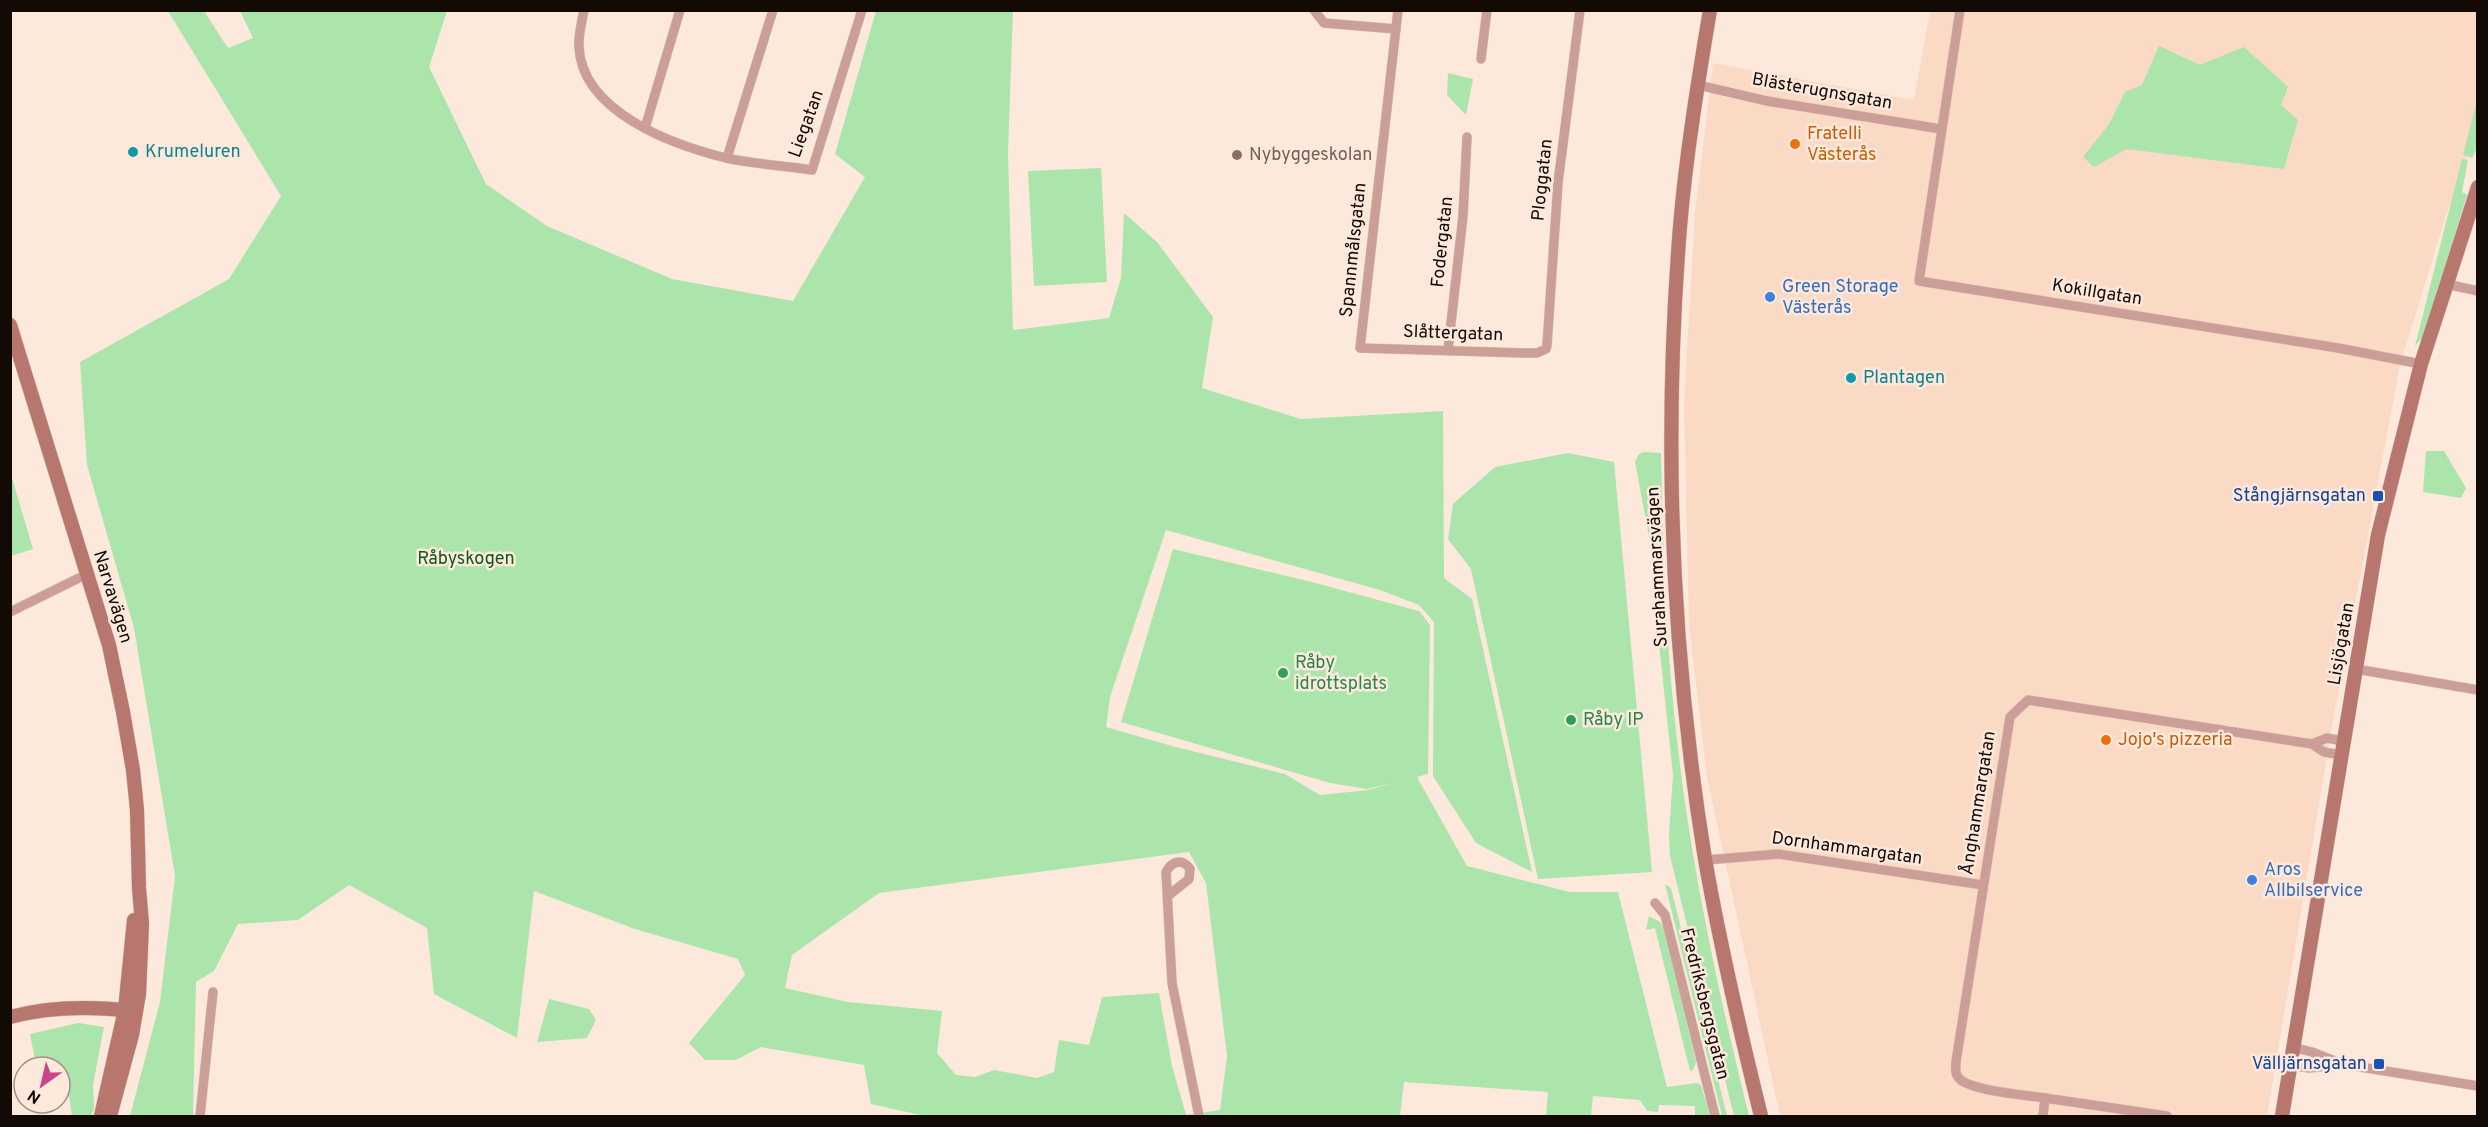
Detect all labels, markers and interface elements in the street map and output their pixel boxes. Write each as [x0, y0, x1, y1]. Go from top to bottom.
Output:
street label: Blästerugnsgatan [1750, 68, 1894, 116]
street label: Liegatan [784, 87, 830, 161]
place label: Fratelli Västerås [1807, 123, 1876, 167]
marker: Fratelli Västerås [1788, 137, 1802, 151]
street label: Ploggatan [1527, 138, 1559, 222]
place label: Krumeluren [145, 141, 241, 164]
place label: Nybyggeskolan [1249, 144, 1372, 167]
marker: Krumeluren [126, 145, 140, 159]
marker: Nybyggeskolan [1230, 148, 1244, 162]
street label: Spannmålsgatan [1335, 182, 1373, 318]
street label: Fodergatan [1427, 195, 1459, 289]
street label: Kokillgatan [2050, 275, 2144, 311]
place label: Green Storage Västerås [1782, 276, 1898, 320]
marker: Green Storage Västerås [1763, 290, 1777, 304]
street label: Slåttergatan [1402, 321, 1504, 347]
place label: Plantagen [1863, 367, 1945, 390]
marker: Plantagen [1844, 371, 1858, 385]
place label: Stångjärnsgatan [2233, 485, 2366, 508]
street label: Surahammarsvägen [1642, 486, 1674, 648]
marker: Stångjärnsgatan [2371, 489, 2385, 503]
street label: Narvavägen [87, 548, 137, 646]
park label: Råbyskogen [417, 548, 515, 571]
street label: Lisjögatan [2323, 601, 2361, 687]
place label: Råby idrottsplats [1295, 652, 1387, 696]
marker: Råby idrottsplats [1276, 666, 1290, 680]
place label: Råby IP [1583, 709, 1644, 732]
marker: Råby IP [1564, 713, 1578, 727]
street label: Ånghammargatan [1956, 729, 2002, 877]
place label: Jojo's pizzeria [2118, 729, 2233, 752]
marker: Jojo's pizzeria [2099, 733, 2113, 747]
street label: Dornhammargatan [1770, 827, 1924, 871]
place label: Aros Allbilservice [2264, 859, 2363, 903]
marker: Aros Allbilservice [2245, 873, 2259, 887]
street label: Fredriksbergsgatan [1674, 926, 1734, 1082]
place label: Välljärnsgatan [2252, 1053, 2367, 1076]
north arrow [12, 1055, 72, 1115]
marker: Välljärnsgatan [2372, 1057, 2386, 1071]
text: N [24, 1084, 45, 1107]

